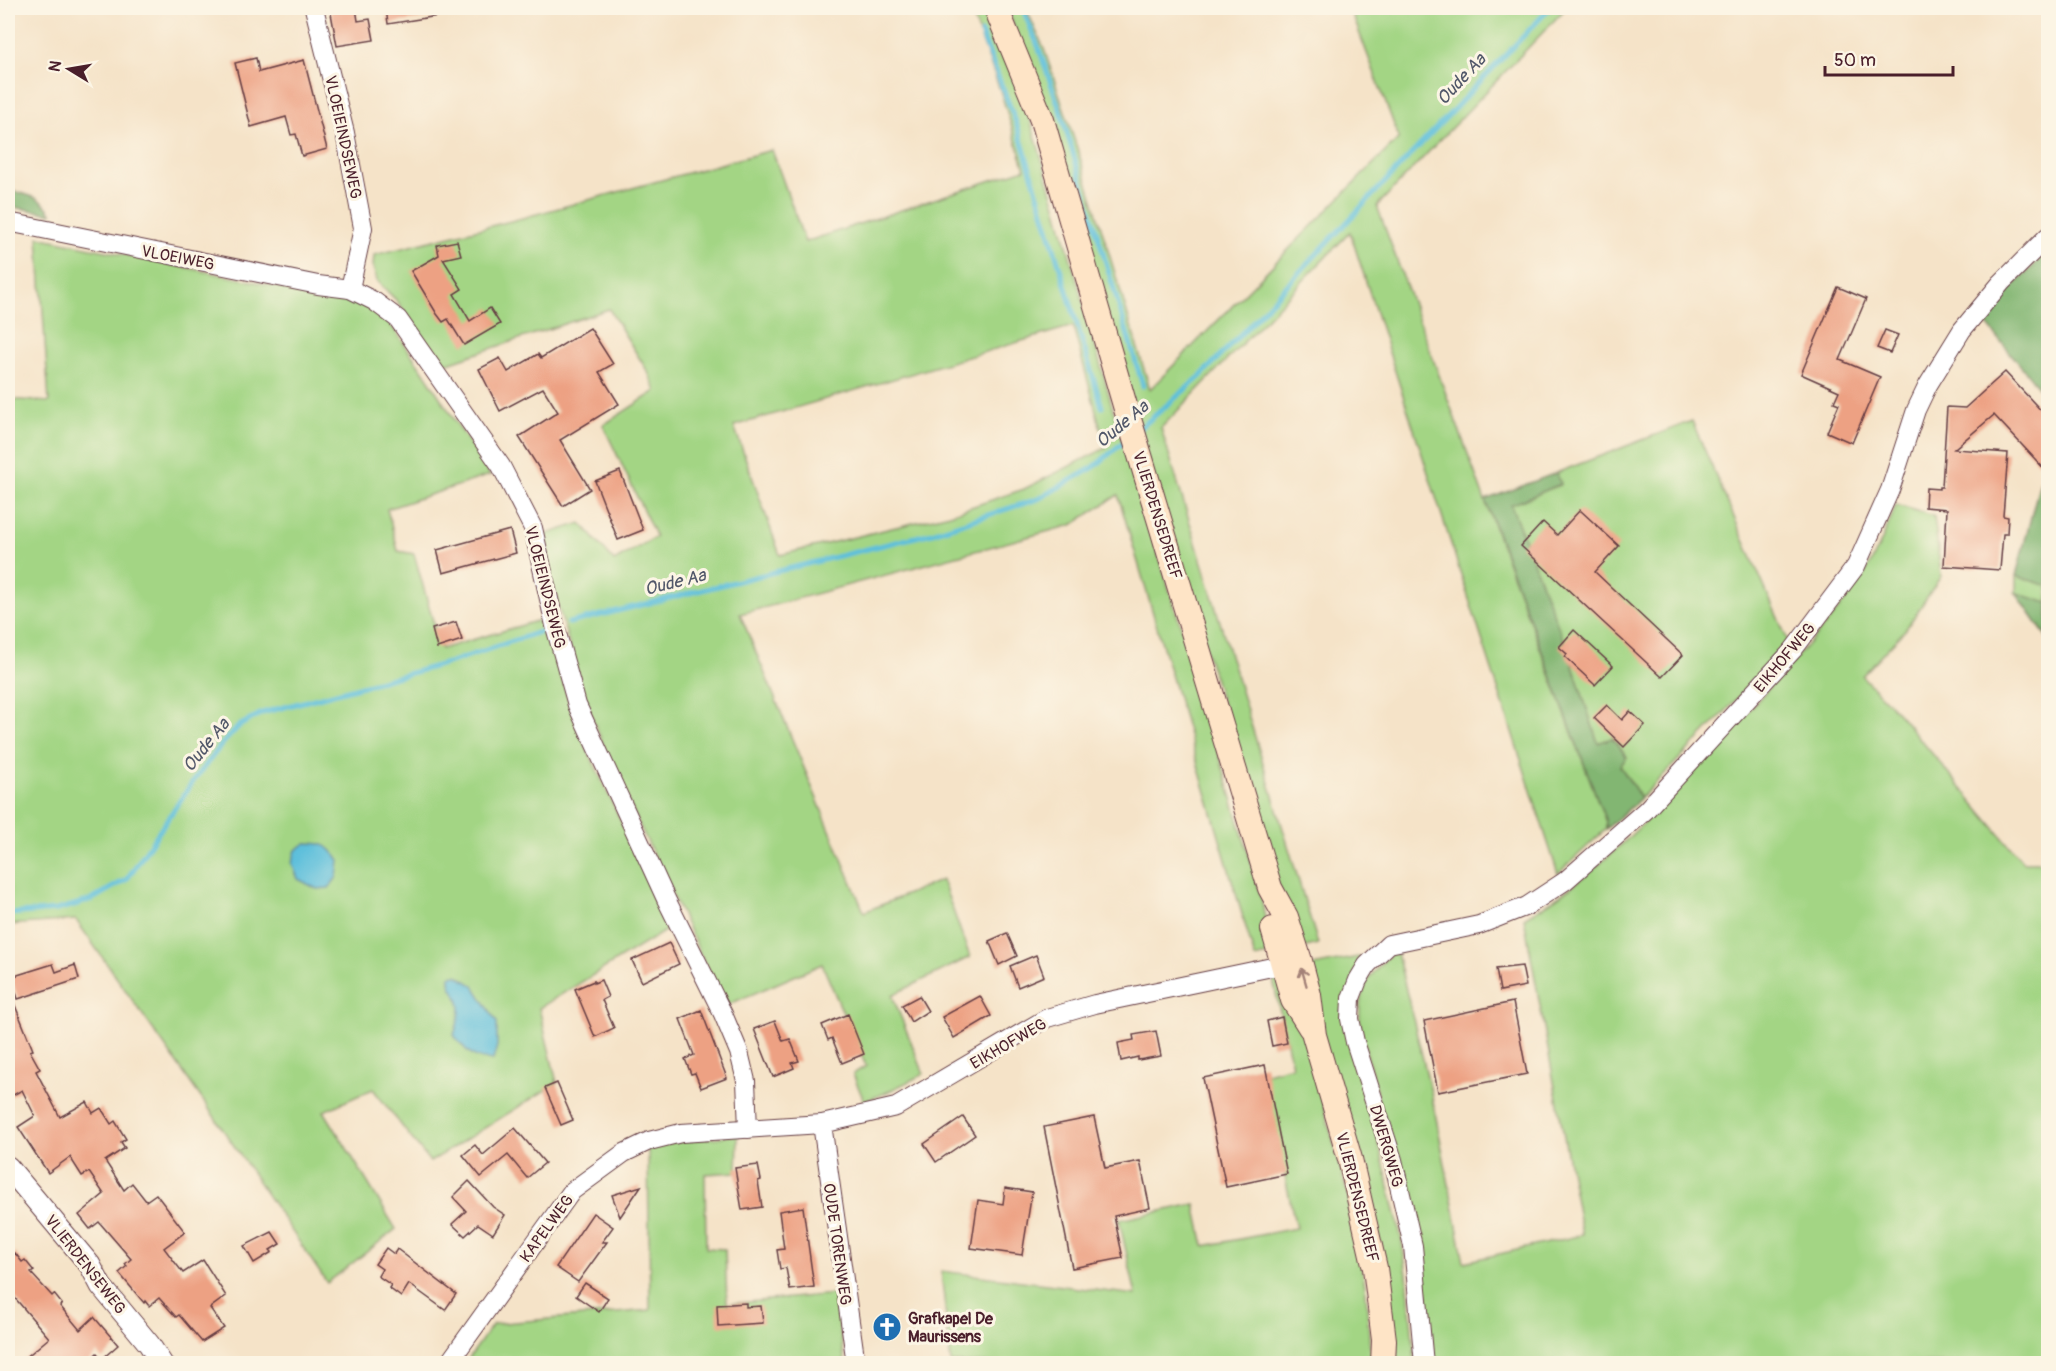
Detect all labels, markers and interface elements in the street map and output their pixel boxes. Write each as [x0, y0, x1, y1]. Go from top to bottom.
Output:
north arrow [39, 39, 99, 99]
scale bar [1825, 39, 1952, 77]
water label: Oude Aa [1432, 48, 1492, 110]
text: 50 m [1834, 49, 1876, 72]
text: N [44, 59, 66, 74]
street label: VLOEIEINDSEWEG [320, 74, 366, 201]
street label: VLOEIWEG [139, 241, 216, 275]
water label: Oude Aa [1091, 395, 1155, 453]
street label: VLIERDENSEDREEF [1128, 449, 1186, 582]
street label: VLOEIEINDSEWEG [520, 524, 570, 651]
water label: Oude Aa [642, 563, 710, 601]
street label: EIKHOFWEG [1750, 619, 1820, 697]
water label: Oude Aa [178, 713, 236, 777]
one-way arrow [1298, 968, 1310, 987]
street label: EIKHOFWEG [967, 1014, 1050, 1074]
street label: DWERGWEG [1365, 1103, 1407, 1190]
street label: VLIERDENSEDREEF [1331, 1130, 1383, 1265]
street label: OUDE TORENWEG [819, 1182, 855, 1306]
street label: KAPELWEG [516, 1191, 578, 1266]
street label: VLIERDENSEWEG [40, 1211, 130, 1318]
place label: Grafkapel De Maurissens [908, 1309, 994, 1347]
church icon: Grafkapel De Maurissens [871, 1311, 903, 1343]

